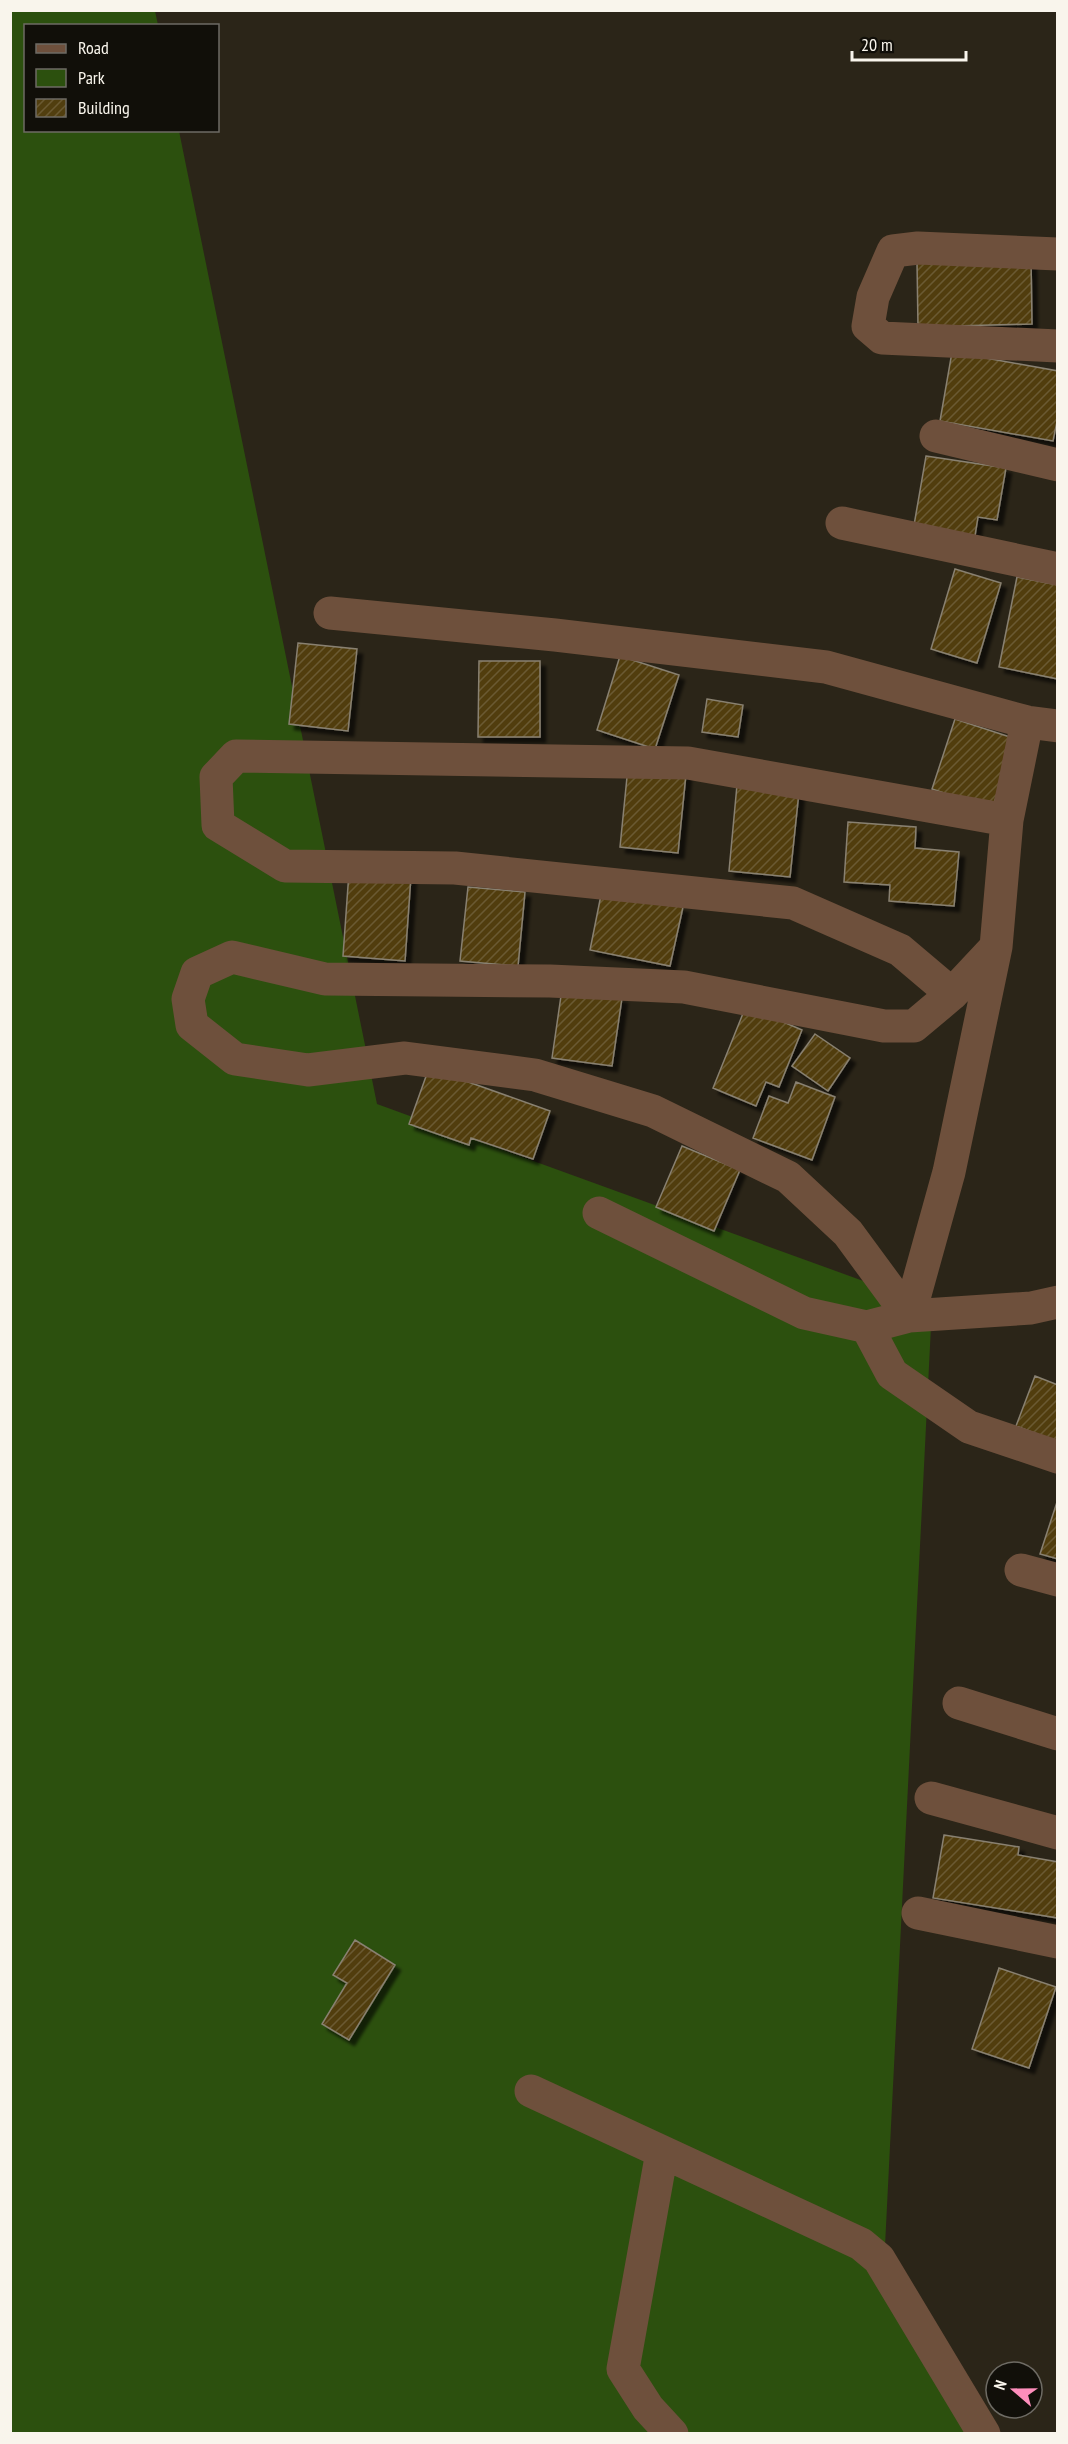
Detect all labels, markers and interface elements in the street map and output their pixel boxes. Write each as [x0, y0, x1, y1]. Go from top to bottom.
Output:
legend [24, 24, 219, 132]
scale bar [852, 24, 966, 62]
text: 20 m [861, 33, 893, 56]
text: Road [78, 36, 109, 59]
text: Park [78, 66, 105, 89]
text: Building [78, 96, 130, 119]
north arrow [984, 2360, 1044, 2420]
text: N [989, 2377, 1011, 2392]

